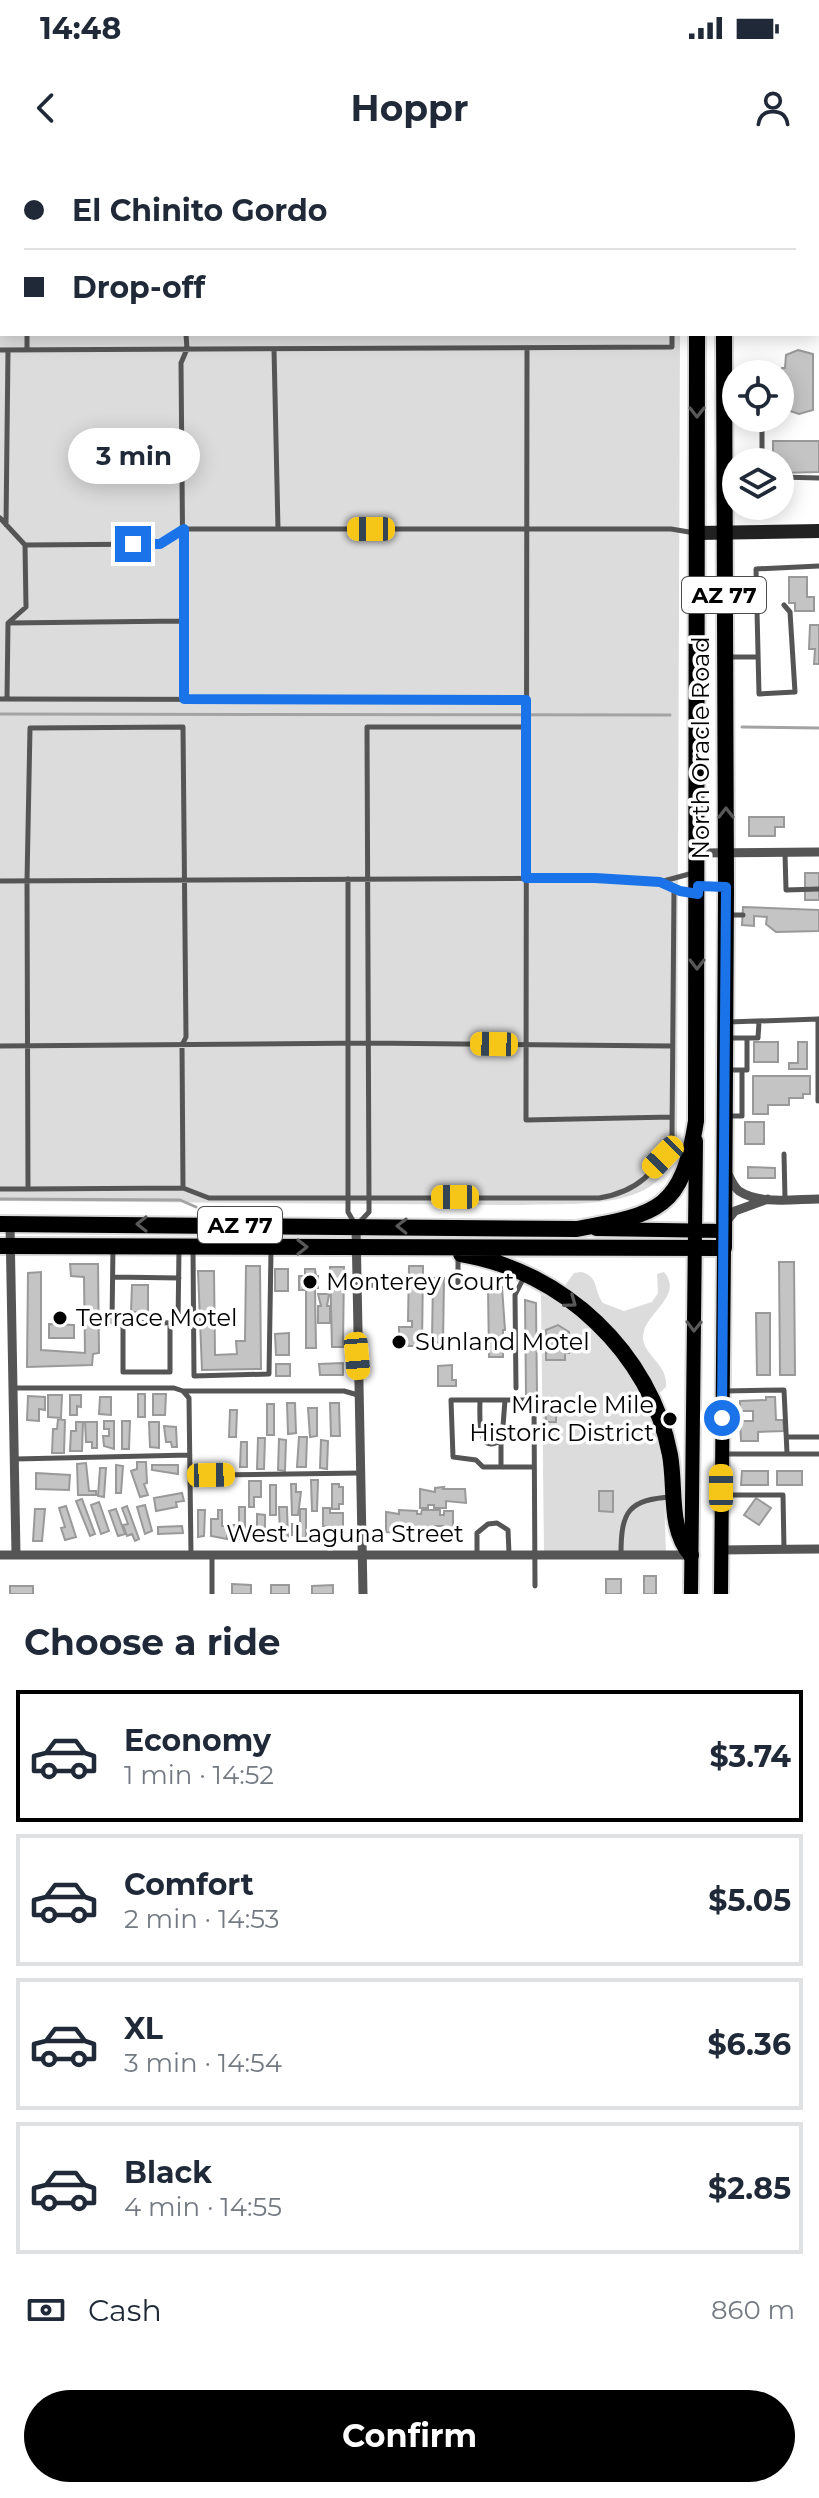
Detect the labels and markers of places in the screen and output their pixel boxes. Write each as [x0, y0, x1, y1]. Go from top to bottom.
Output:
place label: Monterey Court [326, 1267, 515, 1296]
marker: Monterey Court [301, 1273, 319, 1291]
place label: Terrace Motel [76, 1303, 238, 1332]
marker: Terrace Motel [51, 1309, 69, 1327]
place label: Sunland Motel [415, 1327, 590, 1356]
marker: Sunland Motel [390, 1333, 408, 1351]
place label: Miracle Mile Historic District [469, 1390, 654, 1447]
marker: Miracle Mile Historic District [661, 1410, 679, 1428]

